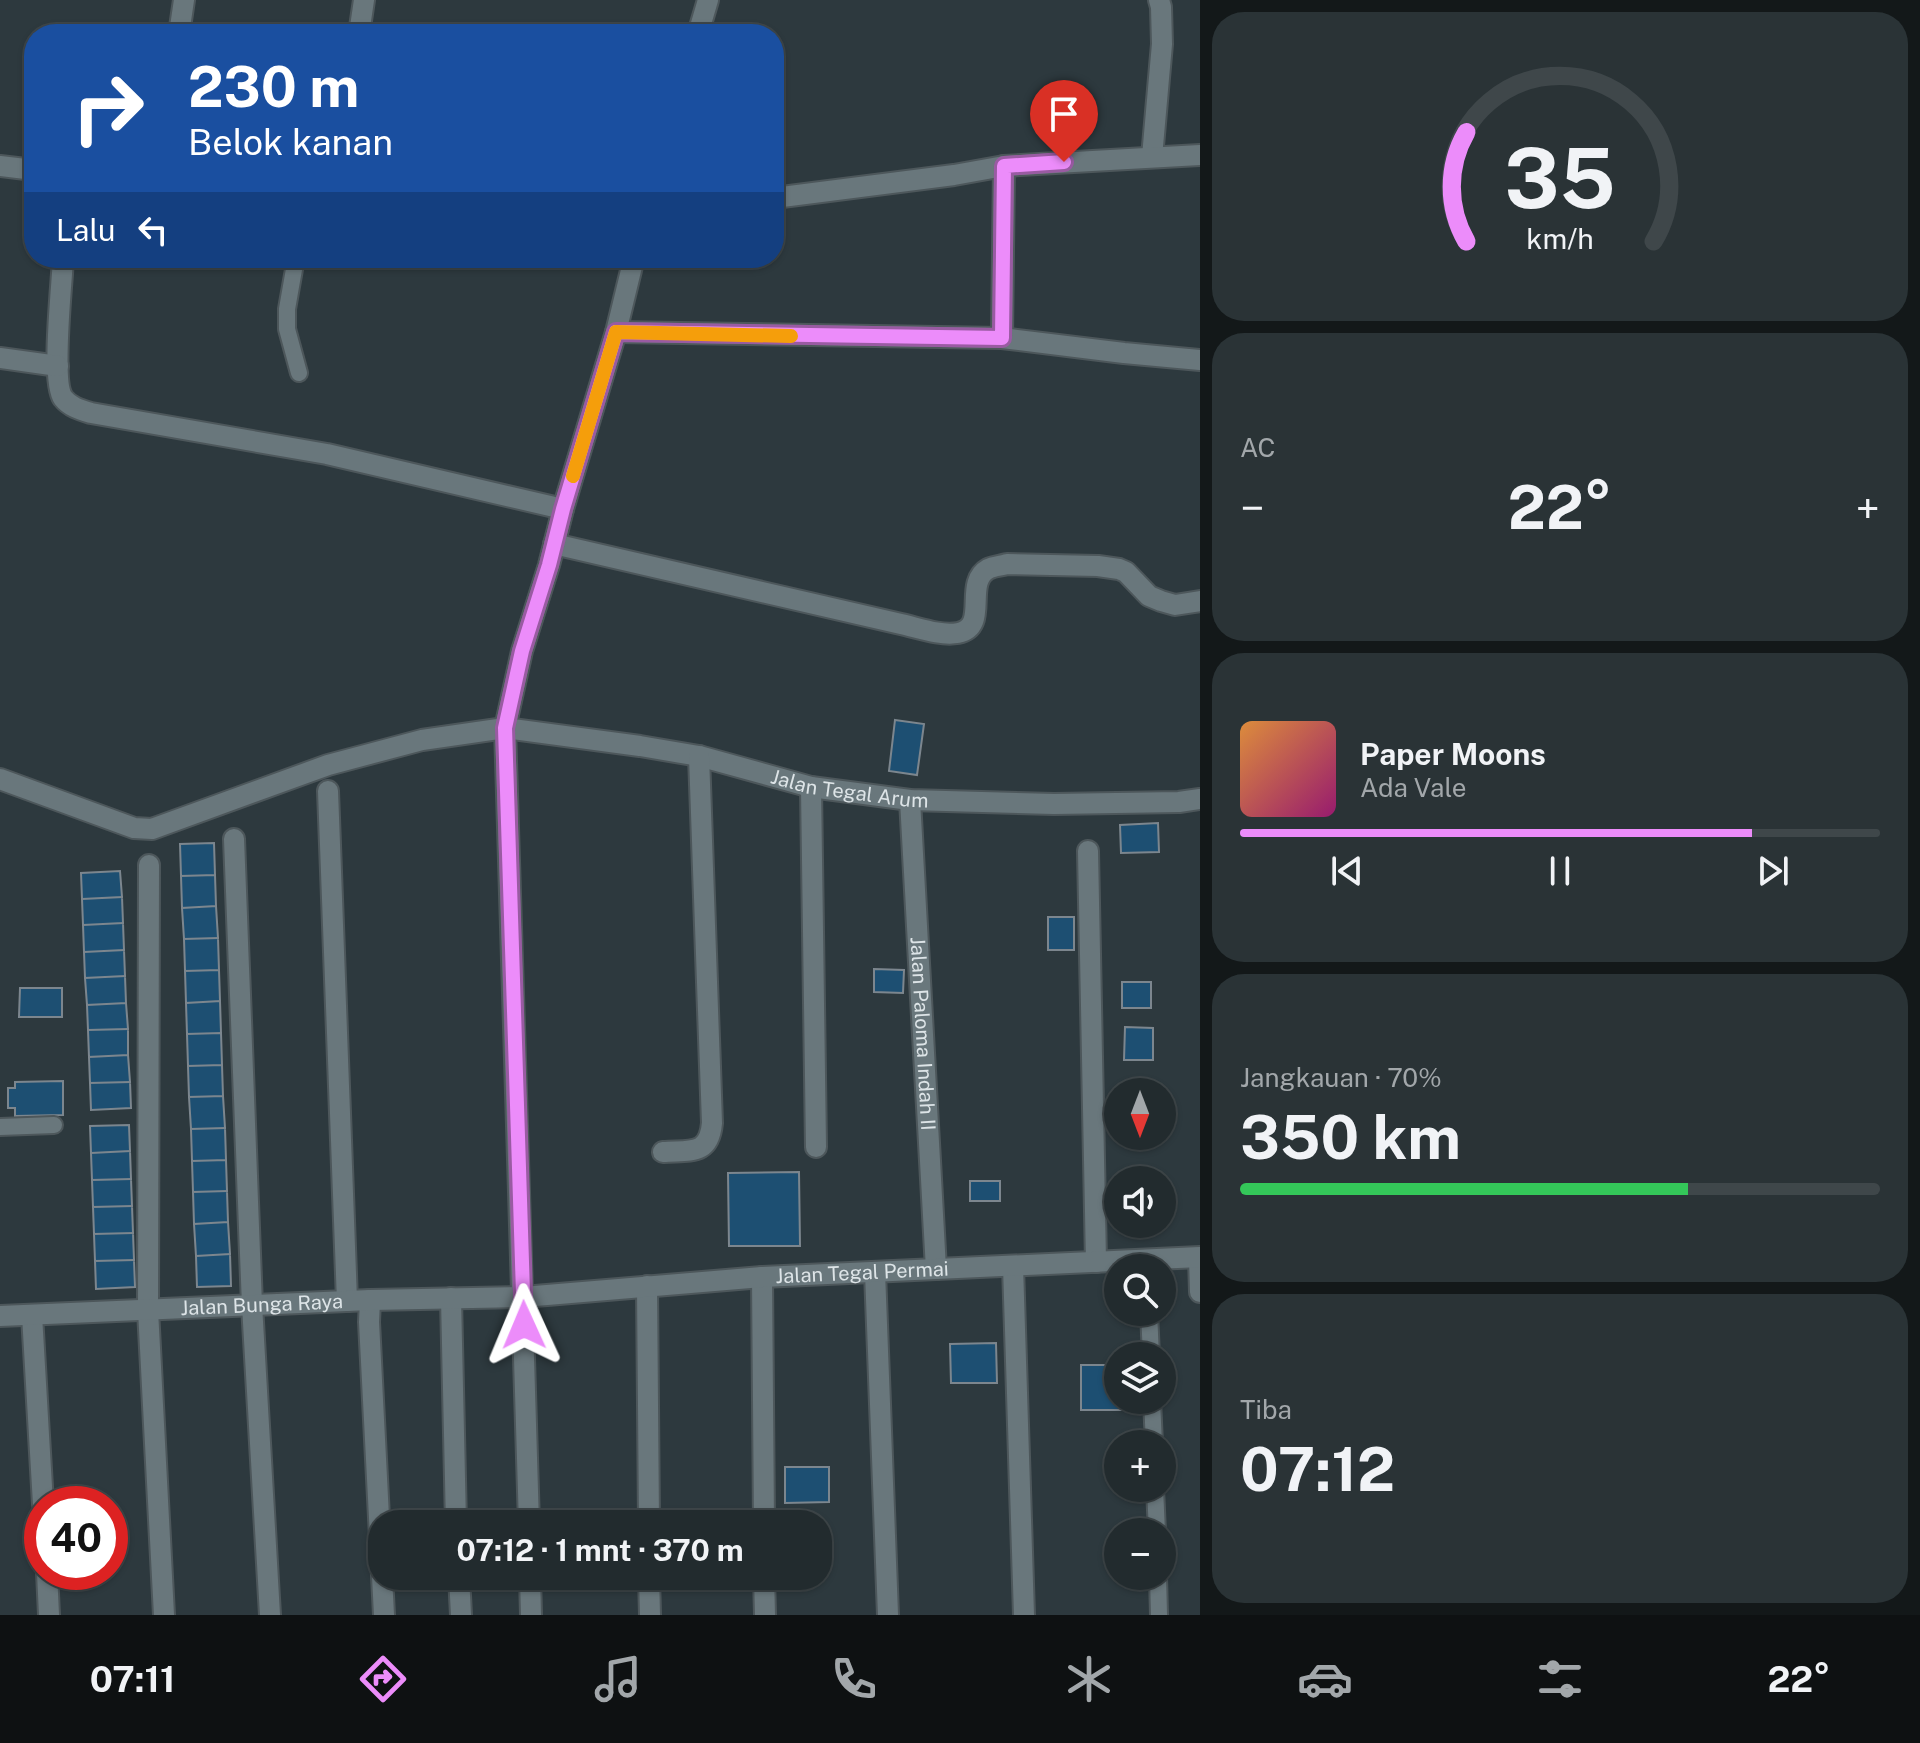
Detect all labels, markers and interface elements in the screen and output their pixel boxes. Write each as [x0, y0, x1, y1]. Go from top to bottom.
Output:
text: 230 m [188, 54, 360, 120]
icon: right [56, 56, 160, 160]
pin [1030, 80, 1098, 162]
icon: arrive [1042, 92, 1086, 136]
text: Belok kanan [188, 121, 393, 163]
text: 35 [1504, 129, 1616, 227]
icon: left [131, 208, 175, 252]
text: Lalu [56, 212, 115, 248]
text: km/h [1526, 222, 1594, 255]
text: AC [1240, 432, 1275, 463]
text: 22° [1508, 472, 1612, 543]
text: − [1240, 482, 1264, 534]
text: + [1856, 482, 1880, 534]
text: Paper Moons [1360, 736, 1546, 772]
street label: Jalan Tegal Arum [768, 764, 929, 813]
text: Ada Vale [1360, 772, 1466, 803]
icon: previous [1325, 849, 1369, 893]
icon: pause [1538, 849, 1582, 893]
icon: next [1751, 849, 1795, 893]
street label: Jalan Paloma Indah II [906, 936, 940, 1131]
text: Jangkauan · 70% [1240, 1062, 1442, 1093]
north arrow [1104, 1078, 1176, 1150]
map controls [1104, 1078, 1176, 1590]
text: 350 km [1240, 1102, 1461, 1173]
button: sound [1104, 1166, 1176, 1238]
button: search [1104, 1254, 1176, 1326]
street label: Jalan Tegal Permai [775, 1256, 949, 1288]
position arrow [482, 1283, 566, 1367]
street label: Jalan Bunga Raya [180, 1289, 344, 1320]
button: layers [1104, 1342, 1176, 1414]
text: Tiba [1240, 1394, 1292, 1425]
button: + [1104, 1430, 1176, 1502]
text: 07:12 [1240, 1434, 1395, 1505]
speed limit sign: 40 [24, 1486, 128, 1590]
button: − [1104, 1518, 1176, 1590]
text: 07:12 · 1 mnt · 370 m [456, 1532, 744, 1568]
icon: directions [355, 1651, 411, 1707]
icon: music [590, 1651, 646, 1707]
icon: phone [826, 1651, 882, 1707]
icon: climate [1061, 1651, 1117, 1707]
icon: car [1297, 1651, 1353, 1707]
icon: filters [1532, 1651, 1588, 1707]
text: 07:11 [90, 1658, 175, 1700]
text: 22° [1767, 1658, 1830, 1700]

